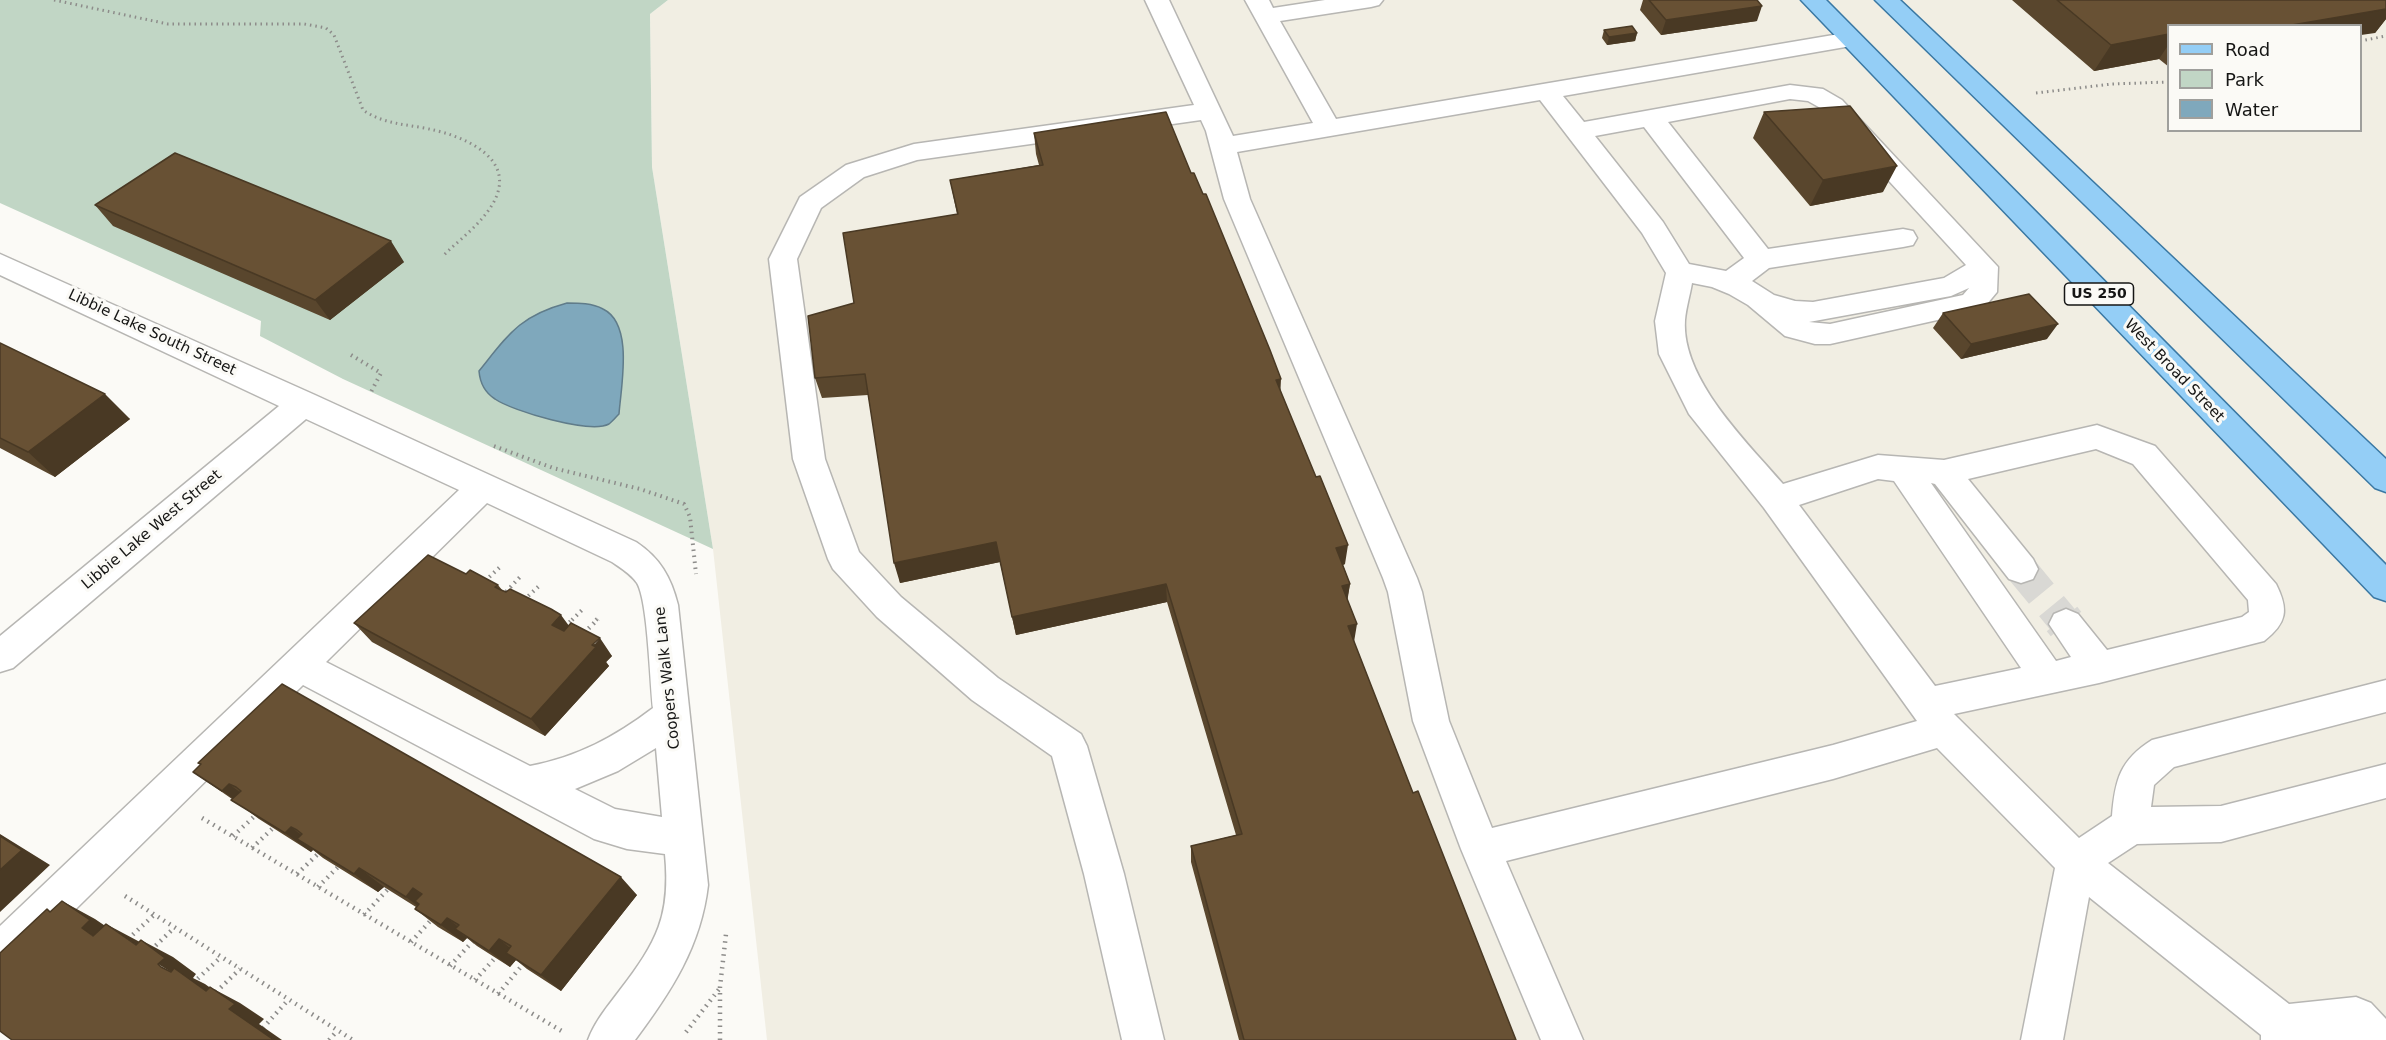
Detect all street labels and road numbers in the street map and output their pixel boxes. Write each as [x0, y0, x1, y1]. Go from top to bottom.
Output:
road number: US 250 [2064, 283, 2134, 305]
street label: Libbie Lake South Street [65, 286, 239, 380]
street label: West Broad Street [2120, 316, 2228, 426]
street label: Libbie Lake West Street [79, 466, 225, 594]
street label: Coopers Walk Lane [652, 606, 684, 750]

